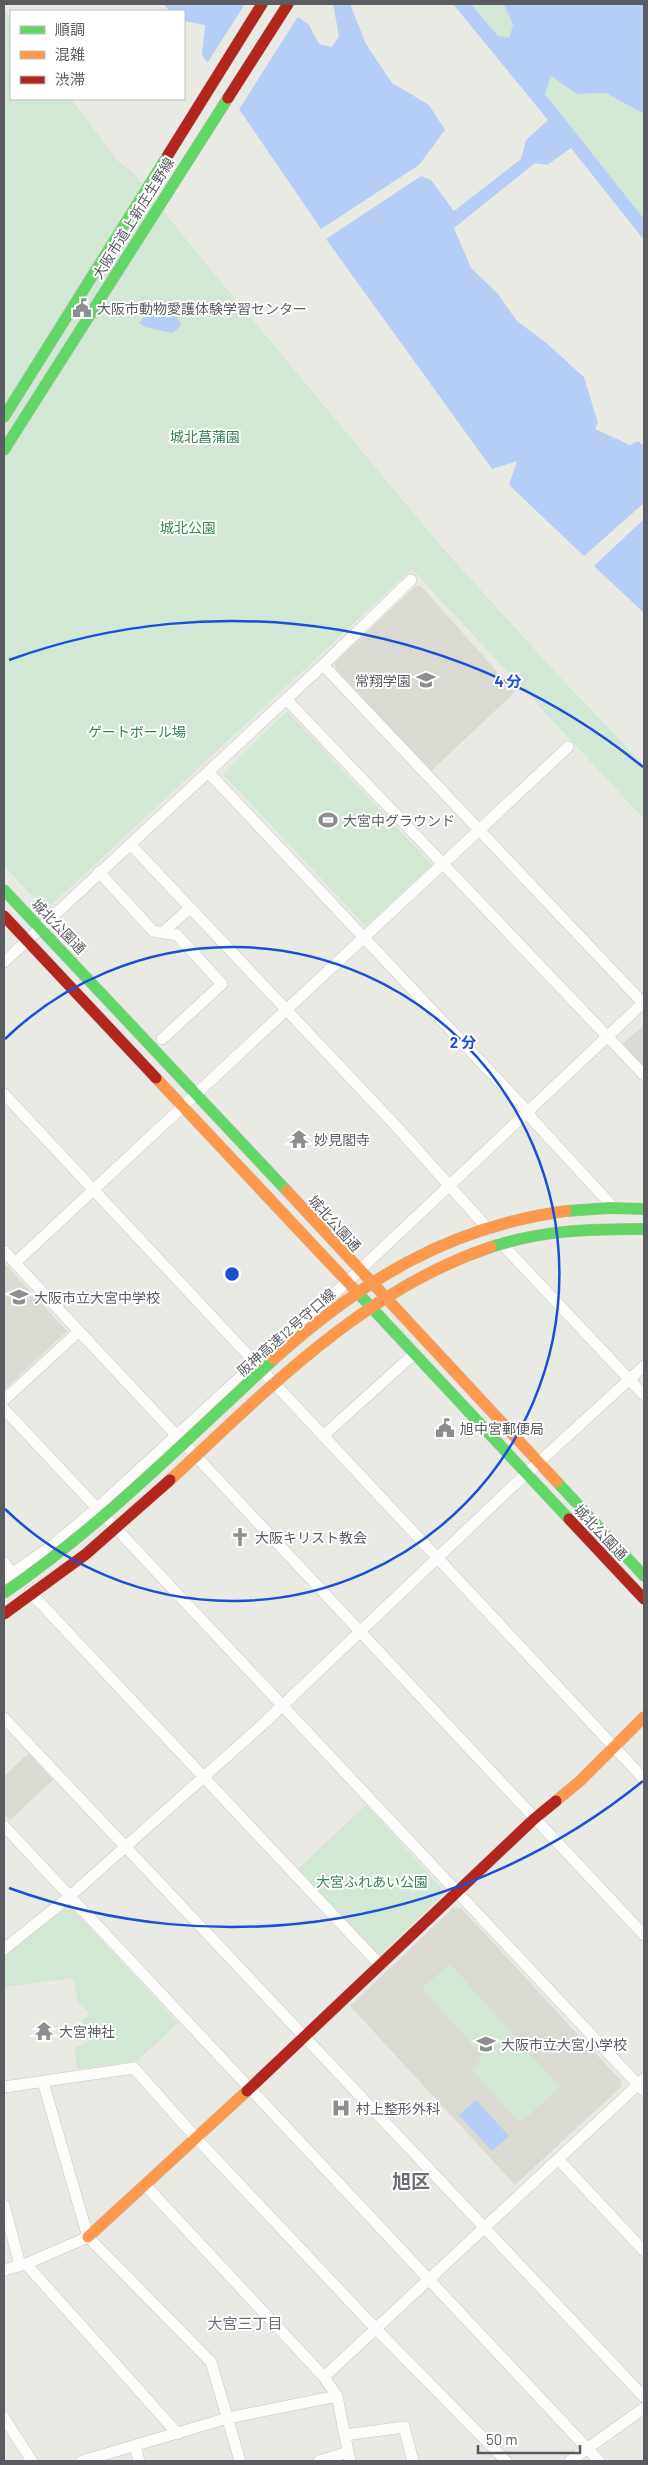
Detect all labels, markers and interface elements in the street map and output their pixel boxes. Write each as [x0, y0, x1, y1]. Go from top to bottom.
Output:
legend [10, 10, 185, 100]
text: 順調 [55, 20, 85, 38]
text: 混雑 [55, 45, 85, 63]
text: 渋滞 [55, 70, 85, 88]
street label: 大阪市道上新庄生野線 [89, 154, 177, 282]
public building icon: 大阪市動物愛護体験学習センター [71, 297, 93, 319]
place label: 大阪市動物愛護体験学習センター [97, 300, 307, 317]
park label: 城北菖蒲園 [170, 428, 240, 445]
park label: 城北公園 [160, 519, 216, 536]
school or university icon: 常翔学園 [415, 669, 437, 691]
place label: 常翔学園 [355, 672, 411, 689]
text: 4 分 [494, 672, 522, 690]
park label: ゲートボール場 [88, 723, 186, 740]
sports icon: 大宮中グラウンド [317, 809, 339, 831]
place label: 大宮中グラウンド [343, 812, 455, 829]
street label: 城北公園通 [29, 895, 89, 957]
text: 2 分 [450, 1033, 476, 1051]
temple icon: 妙見閣寺 [288, 1128, 310, 1150]
place label: 妙見閣寺 [314, 1131, 370, 1148]
street label: 城北公園通 [305, 1191, 365, 1255]
centre of rings [223, 1265, 241, 1283]
street label: 阪神高速12号守口線 [233, 1285, 339, 1379]
school or university icon: 大阪市立大宮中学校 [8, 1286, 30, 1308]
place label: 大阪市立大宮中学校 [34, 1289, 160, 1306]
public building icon: 旭中宮郵便局 [434, 1417, 456, 1439]
place label: 旭中宮郵便局 [460, 1420, 544, 1437]
street label: 城北公園通 [571, 1501, 631, 1563]
church icon: 大阪キリスト教会 [229, 1526, 251, 1548]
place label: 大阪キリスト教会 [255, 1529, 367, 1546]
park label: 大宮ふれあい公園 [316, 1873, 428, 1890]
temple icon: 大宮神社 [33, 2020, 55, 2042]
place label: 大宮神社 [59, 2023, 115, 2040]
school or university icon: 大阪市立大宮小学校 [475, 2033, 497, 2055]
place label: 大阪市立大宮小学校 [501, 2036, 627, 2053]
hospital icon: 村上整形外科 [330, 2097, 352, 2119]
place label: 村上整形外科 [356, 2100, 440, 2117]
district label: 旭区 [392, 2169, 430, 2192]
district label: 大宮三丁目 [207, 2314, 283, 2332]
scale bar [478, 2422, 580, 2454]
text: 50 m [486, 2430, 518, 2448]

